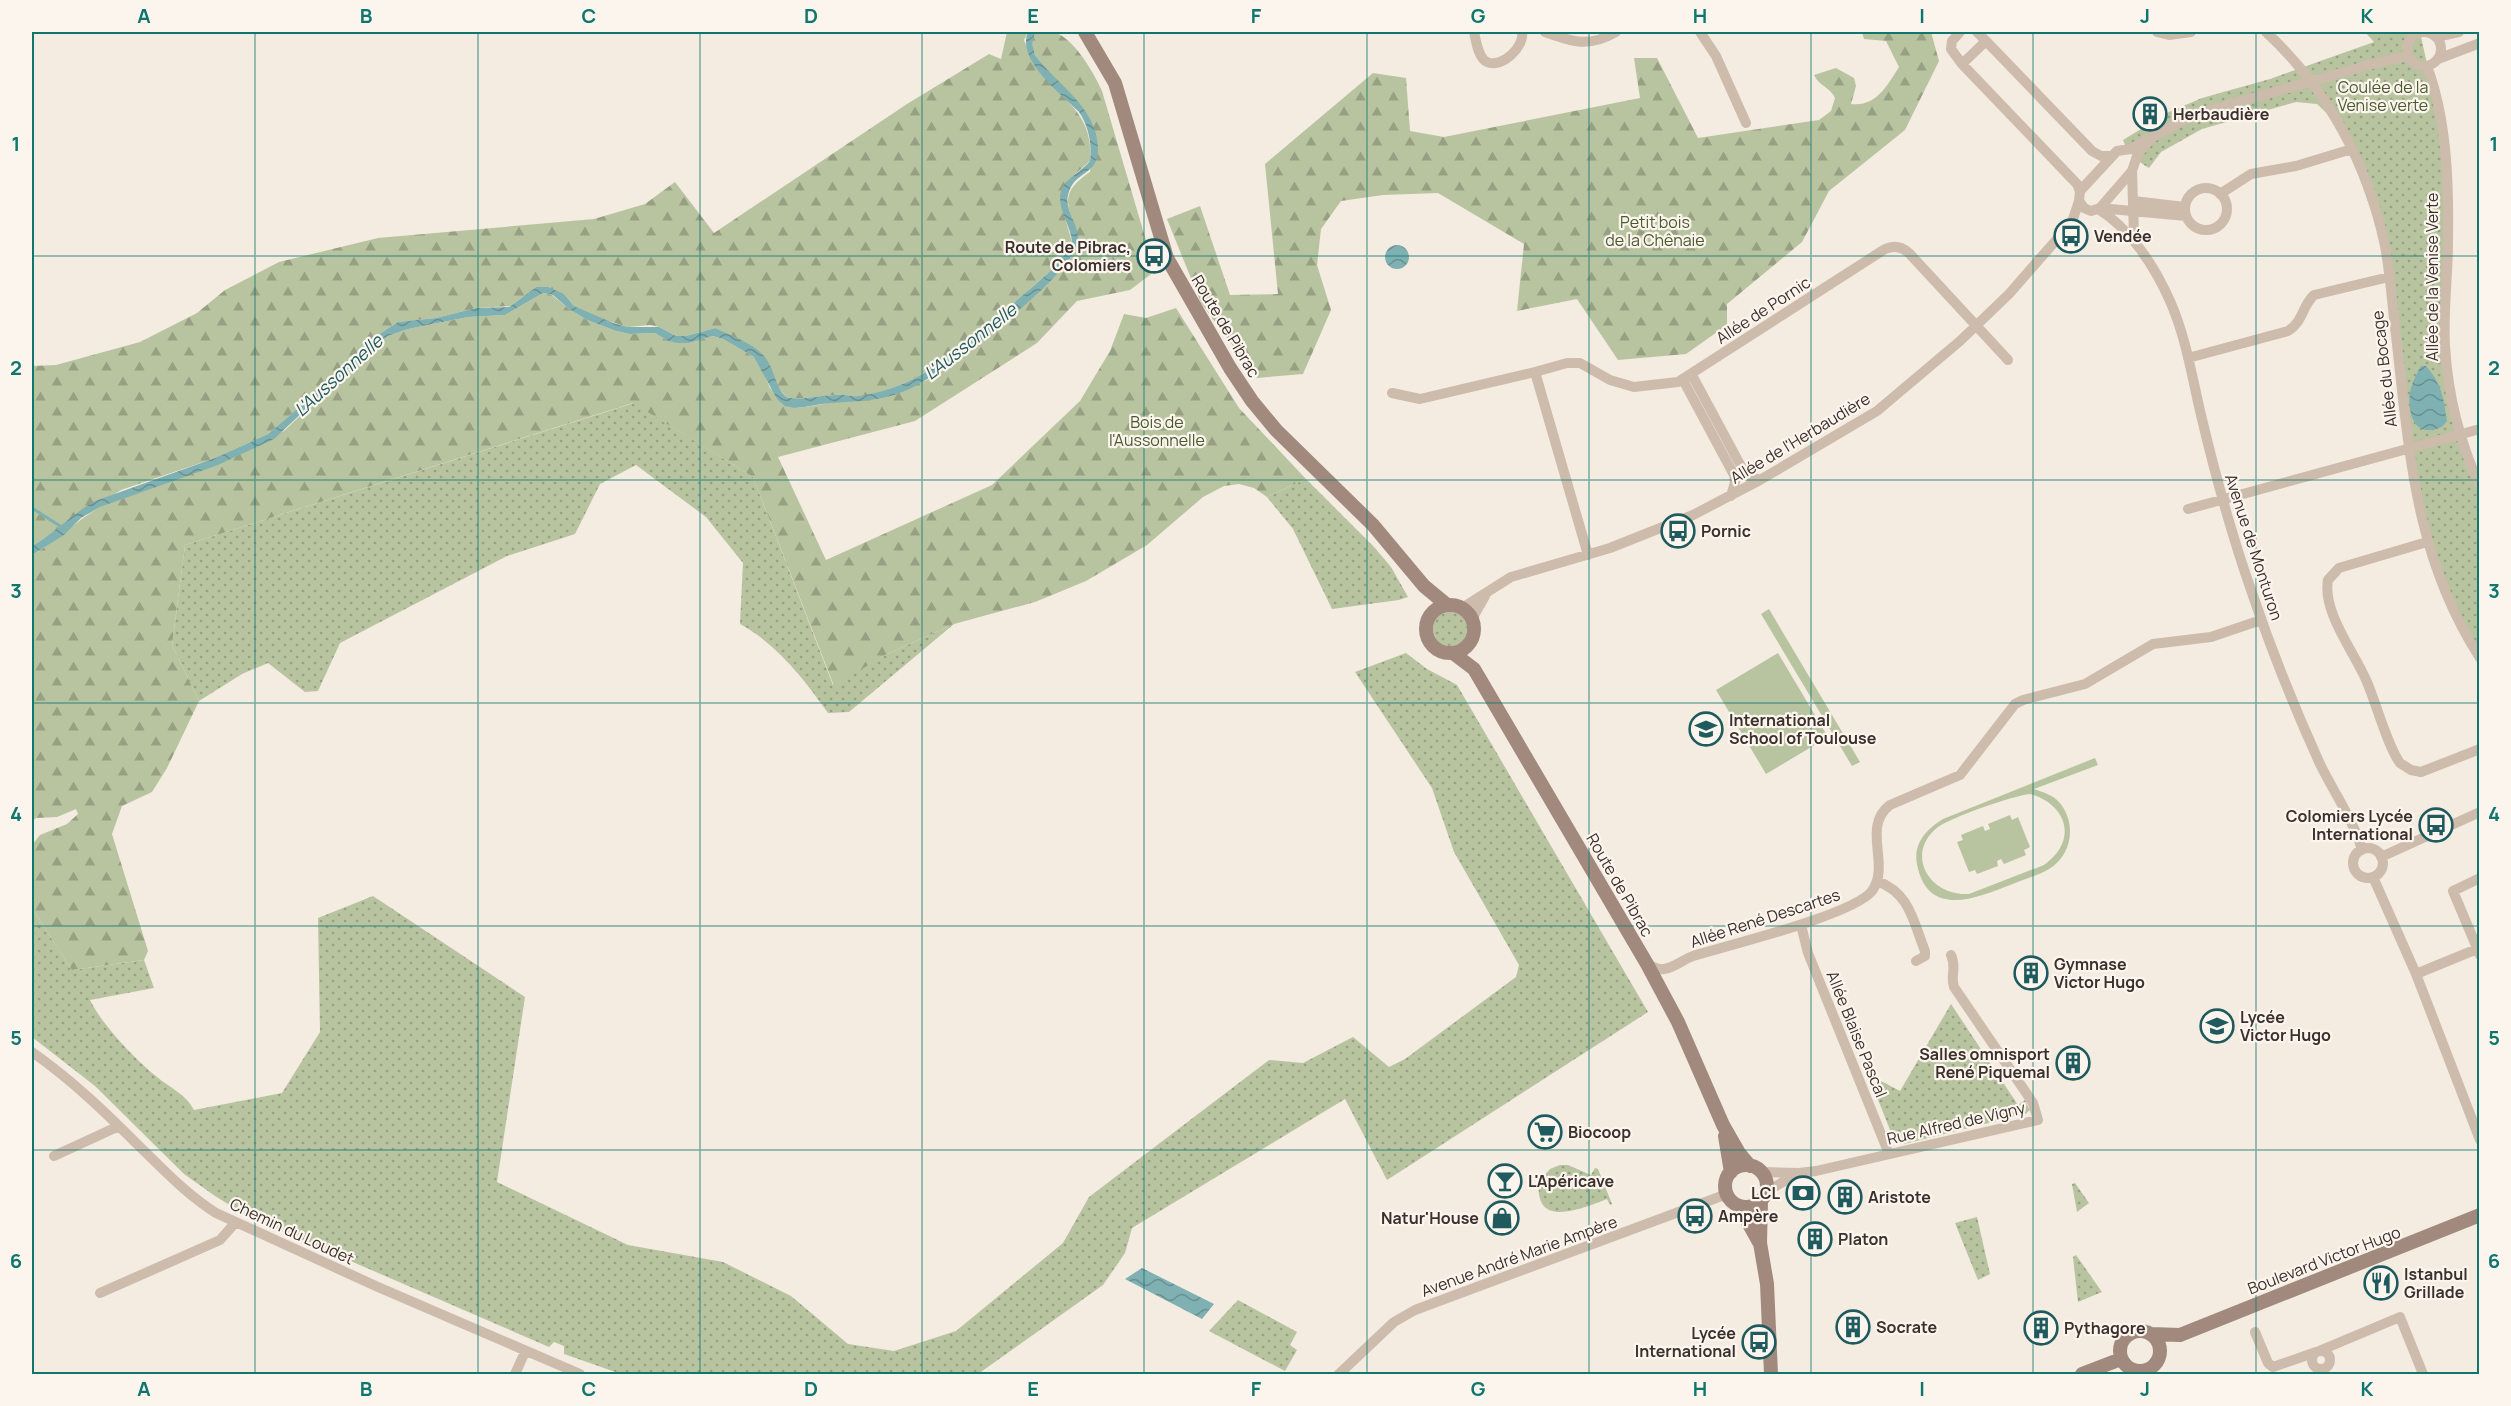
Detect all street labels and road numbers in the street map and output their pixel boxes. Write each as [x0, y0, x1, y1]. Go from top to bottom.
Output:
street label: Allée de la Venise Verte [2421, 193, 2443, 361]
street label: Route de Pibrac [1187, 271, 1265, 381]
street label: Allée de Pornic [1712, 271, 1815, 349]
street label: Allée du Bocage [2366, 309, 2402, 429]
street label: Allée de l'Herbaudière [1726, 387, 1874, 489]
street label: Avenue de Monturon [2220, 471, 2288, 623]
street label: Route de Pibrac [1582, 829, 1659, 941]
street label: Allée René Descartes [1687, 883, 1843, 953]
street label: Allée Blaise Pascal [1822, 967, 1892, 1101]
street label: Rue Alfred de Vigny [1885, 1096, 2028, 1150]
street label: Chemin du Loudet [226, 1193, 358, 1269]
street label: Avenue André Marie Ampère [1418, 1210, 1620, 1302]
street label: Boulevard Victor Hugo [2244, 1221, 2404, 1299]

